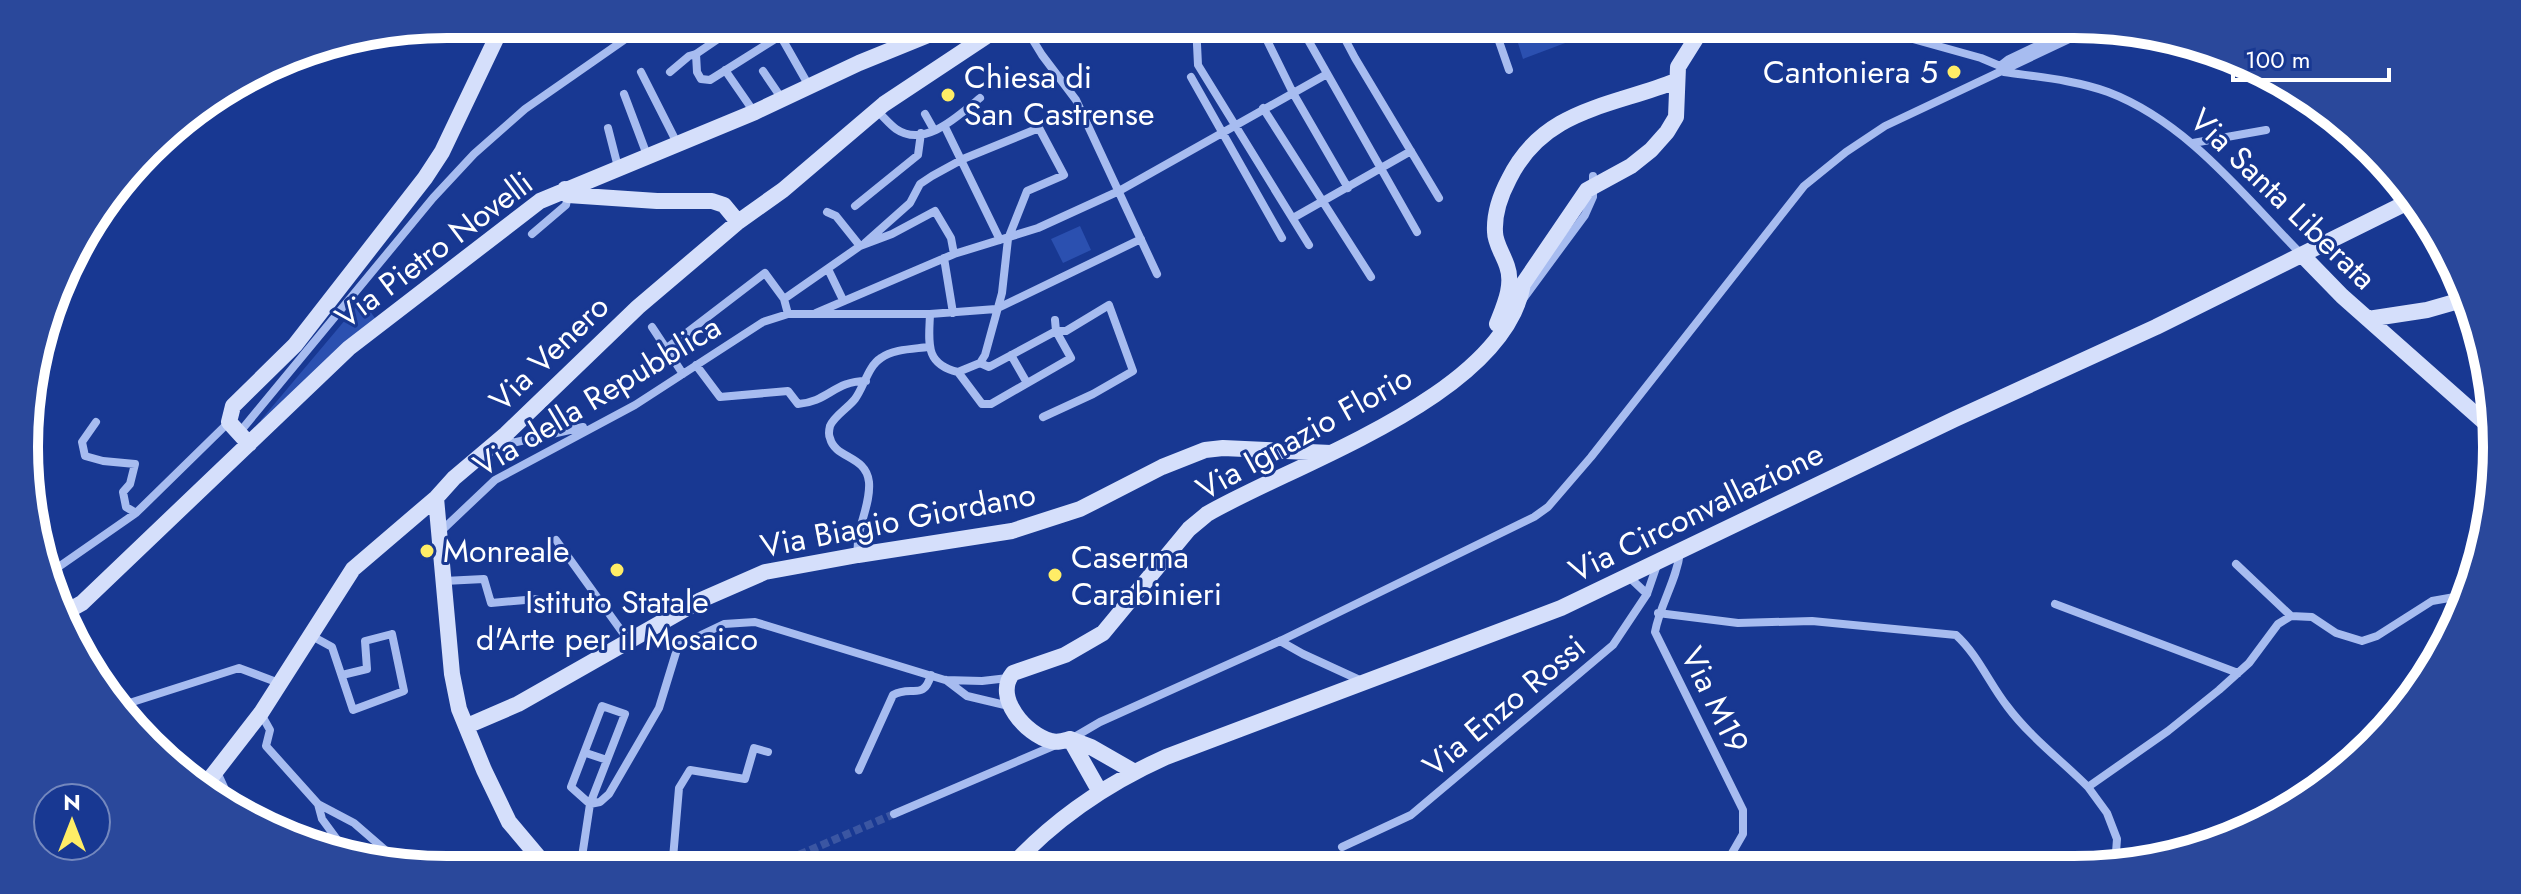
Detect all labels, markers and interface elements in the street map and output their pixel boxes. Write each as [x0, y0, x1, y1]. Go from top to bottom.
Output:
scale bar [2233, 32, 2389, 82]
text: 100 m [2245, 42, 2311, 77]
place label: Cantoniera 5 [1763, 49, 1938, 95]
place label: Chiesa di San Castrense [964, 54, 1154, 137]
marker: Cantoniera 5 [1945, 63, 1963, 81]
marker: Chiesa di San Castrense [939, 86, 957, 104]
street label: Via Santa Liberata [2179, 98, 2387, 300]
street label: Via Pietro Novelli [326, 160, 542, 340]
street label: Via Venero [479, 284, 619, 422]
street label: Via della Repubblica [465, 304, 729, 488]
street label: Via Ignazio Florio [1188, 355, 1420, 511]
street label: Via Circonvallazione [1561, 430, 1831, 594]
street label: Via Biagio Giordano [757, 471, 1039, 569]
place label: Monreale [443, 528, 569, 574]
place label: Caserma Carabinieri [1071, 534, 1222, 617]
marker: Monreale [418, 542, 436, 560]
marker: Istituto Statale d'Arte per il Mosaico [608, 561, 626, 579]
marker: Caserma Carabinieri [1046, 566, 1064, 584]
place label: Istituto Statale d'Arte per il Mosaico [476, 579, 758, 662]
street label: Via Enzo Rossi [1413, 624, 1595, 788]
street label: Via M19 [1670, 639, 1760, 761]
north arrow [32, 782, 112, 862]
text: N [63, 786, 81, 818]

